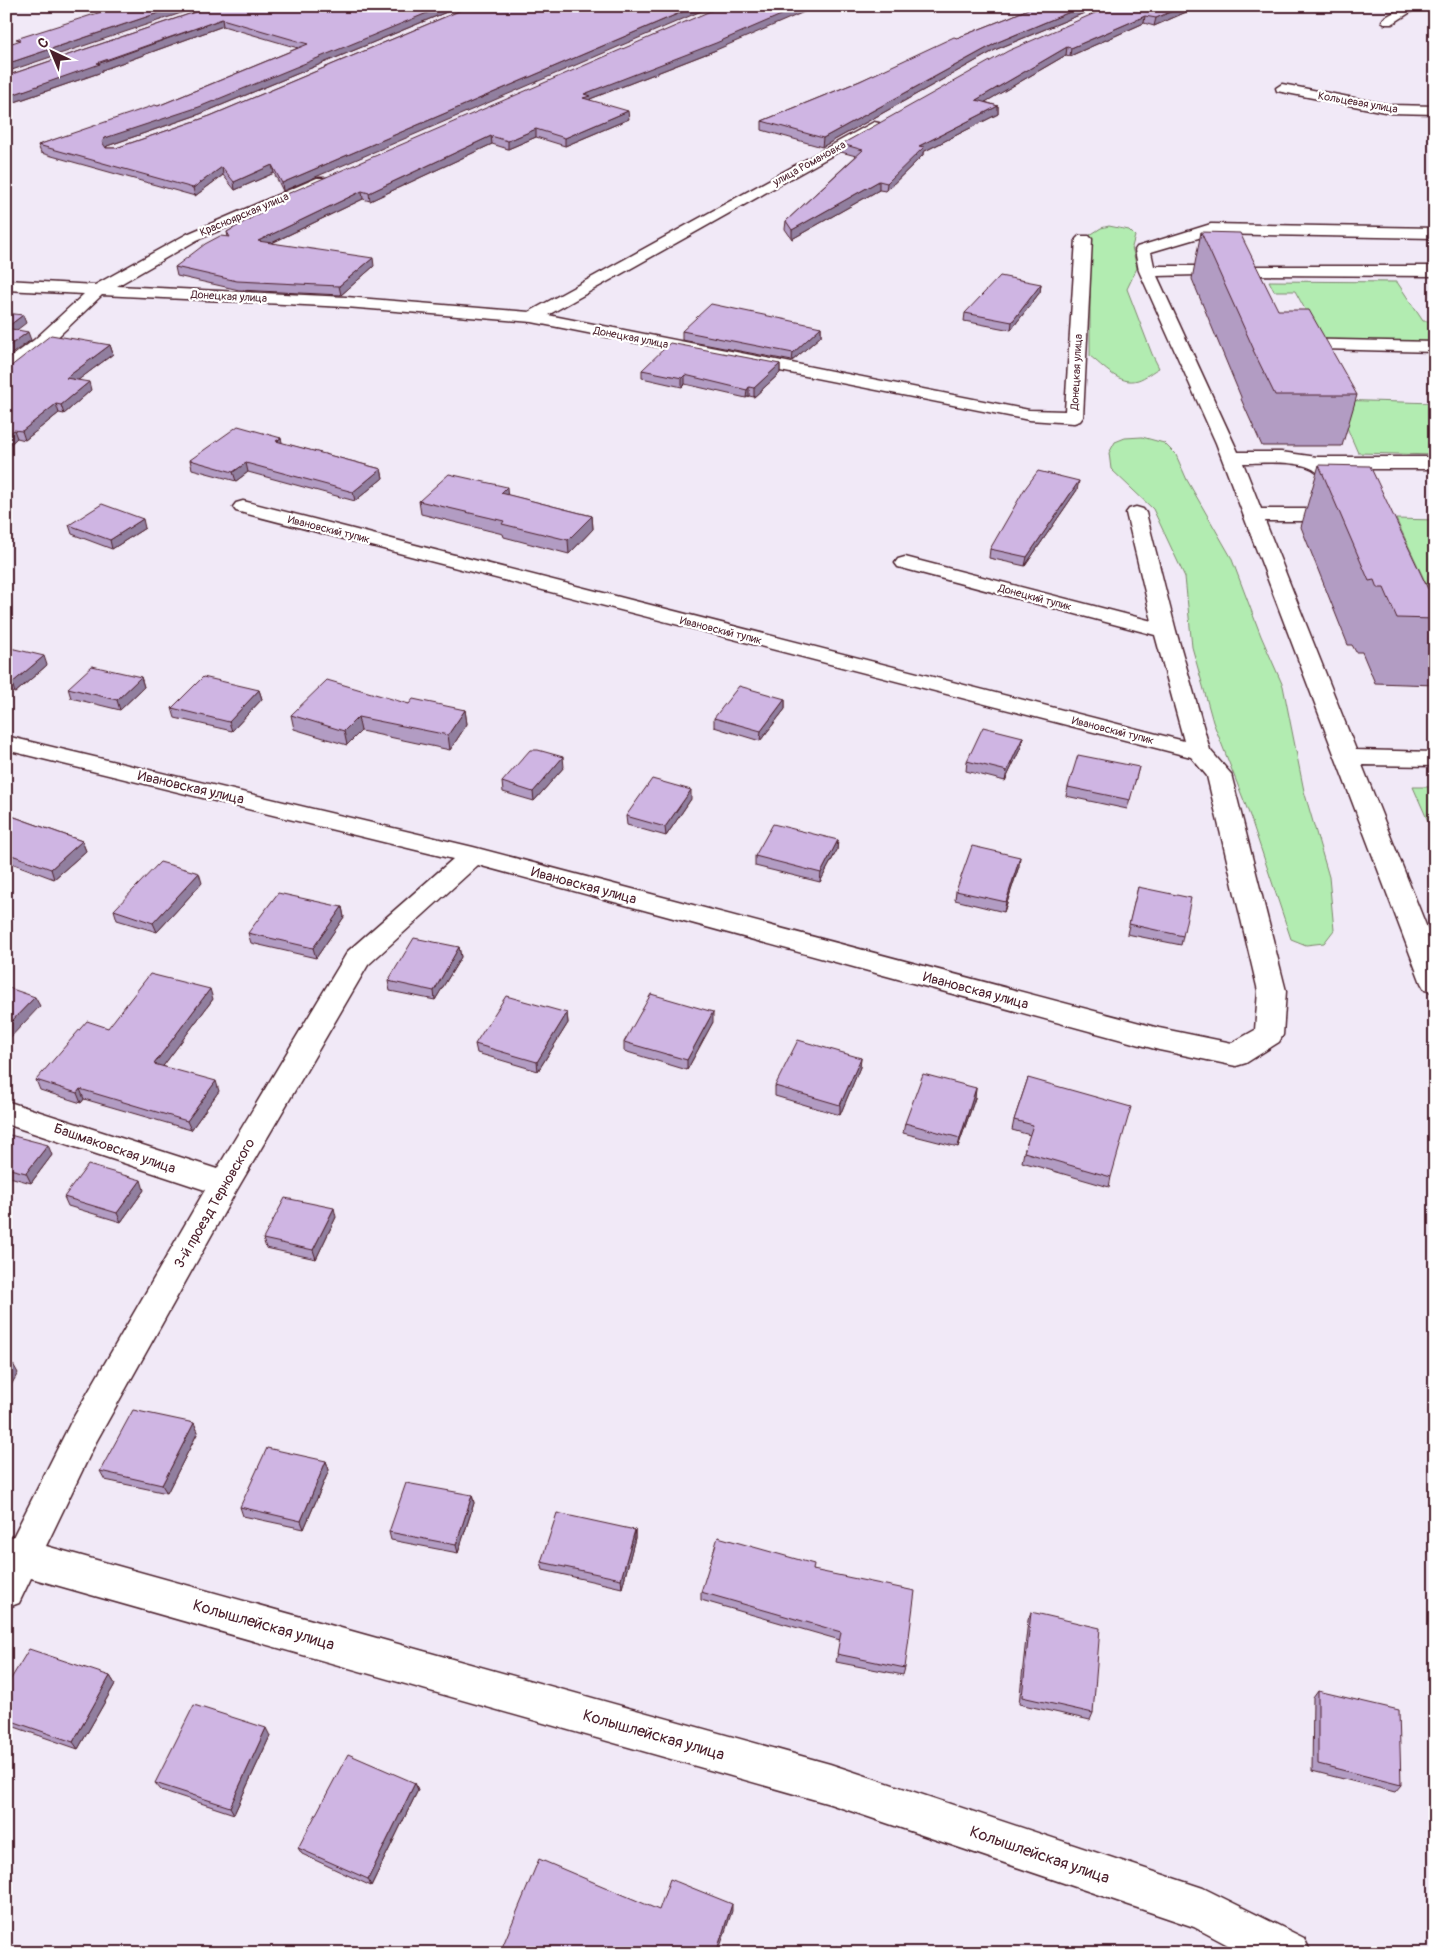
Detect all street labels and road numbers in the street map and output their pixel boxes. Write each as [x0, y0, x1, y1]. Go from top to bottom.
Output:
street label: Кольцевая улица [1317, 89, 1399, 116]
street label: улица Романовка [770, 138, 848, 189]
street label: Красноярская улица [198, 190, 291, 239]
street label: Донецкая улица [190, 288, 267, 305]
street label: Донецкая улица [591, 324, 669, 351]
street label: Донецкая улица [1068, 334, 1085, 411]
street label: Ивановский тупик [286, 513, 372, 546]
street label: Донецкий тупик [996, 581, 1073, 614]
street label: Ивановский тупик [678, 614, 764, 647]
street label: Ивановский тупик [1070, 714, 1156, 747]
street label: Ивановская улица [136, 767, 246, 808]
street label: Ивановская улица [529, 863, 638, 908]
street label: Ивановская улица [921, 968, 1030, 1013]
street label: Башмаковская улица [52, 1120, 178, 1177]
street label: 3-й проезд Терновского [170, 1135, 259, 1271]
street label: Колышлейская улица [191, 1595, 337, 1655]
street label: Колышлейская улица [581, 1705, 727, 1765]
street label: Колышлейская улица [967, 1822, 1112, 1888]

